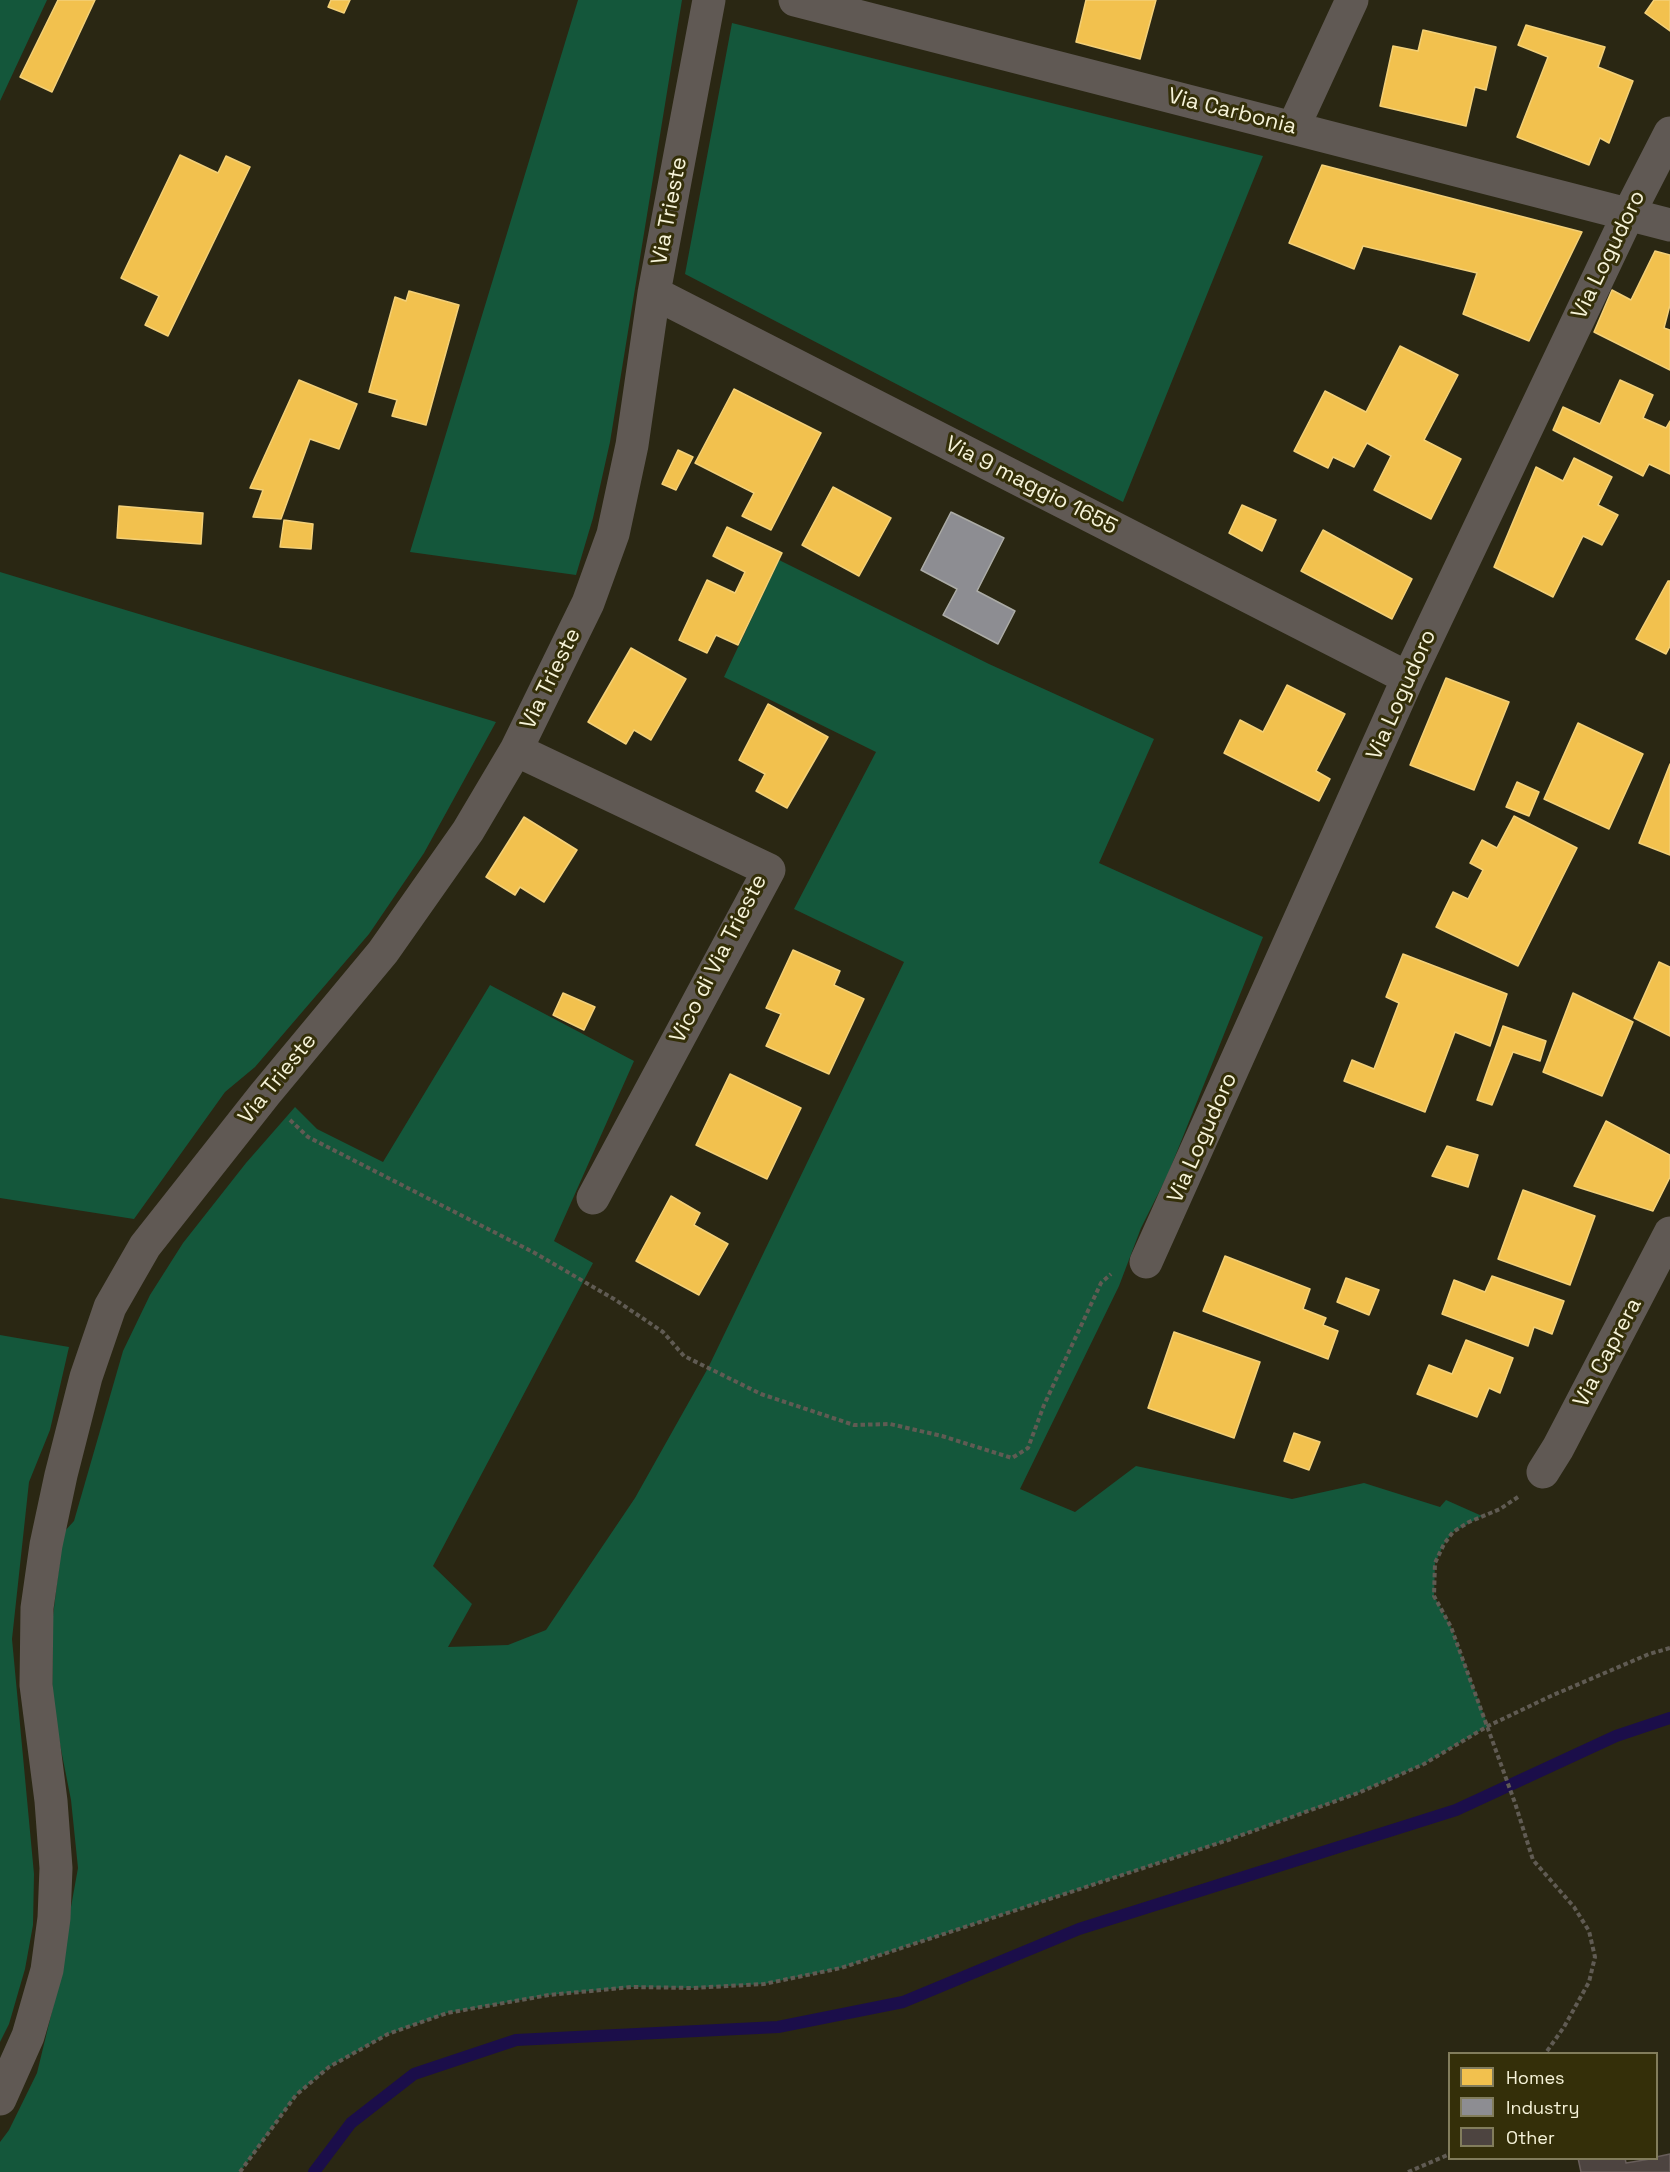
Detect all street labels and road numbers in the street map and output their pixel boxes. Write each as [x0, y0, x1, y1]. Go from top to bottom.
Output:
street label: Via Carbonia [1165, 83, 1299, 141]
street label: Via Trieste [647, 155, 693, 267]
street label: Via Logudoro [1567, 186, 1651, 324]
street label: Via 9 maggio 1655 [941, 431, 1121, 541]
street label: Via Trieste [515, 624, 587, 734]
street label: Via Logudoro [1362, 626, 1442, 764]
street label: Vico di Via Trieste [665, 870, 773, 1048]
street label: Via Trieste [233, 1028, 323, 1130]
street label: Via Logudoro [1163, 1069, 1243, 1207]
street label: Via Caprera [1568, 1294, 1648, 1412]

